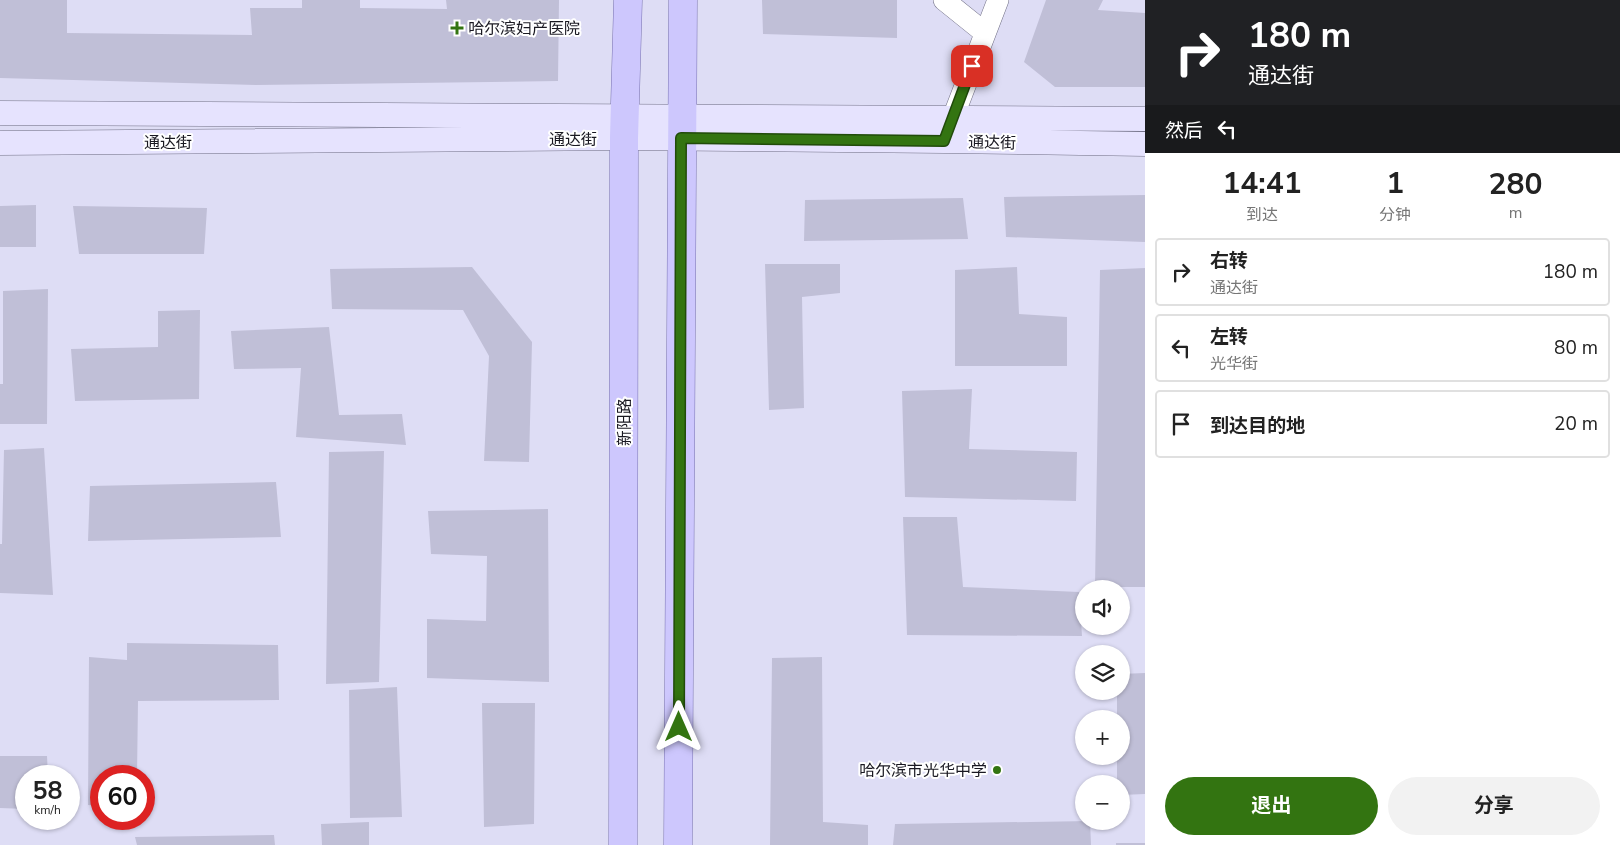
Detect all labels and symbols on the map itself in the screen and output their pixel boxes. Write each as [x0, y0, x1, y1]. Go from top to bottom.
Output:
place label: 哈尔滨妇产医院 [468, 18, 580, 40]
marker: 哈尔滨妇产医院 [450, 21, 464, 35]
pin [951, 45, 993, 87]
street label: 通达街 [549, 129, 597, 151]
street label: 通达街 [144, 132, 192, 154]
street label: 通达街 [968, 132, 1016, 154]
street label: 新阳路 [614, 398, 636, 446]
position arrow [652, 700, 704, 752]
place label: 哈尔滨市光华中学 [859, 760, 987, 782]
marker: 哈尔滨市光华中学 [991, 764, 1003, 776]
speed limit sign: 60 [90, 765, 155, 830]

